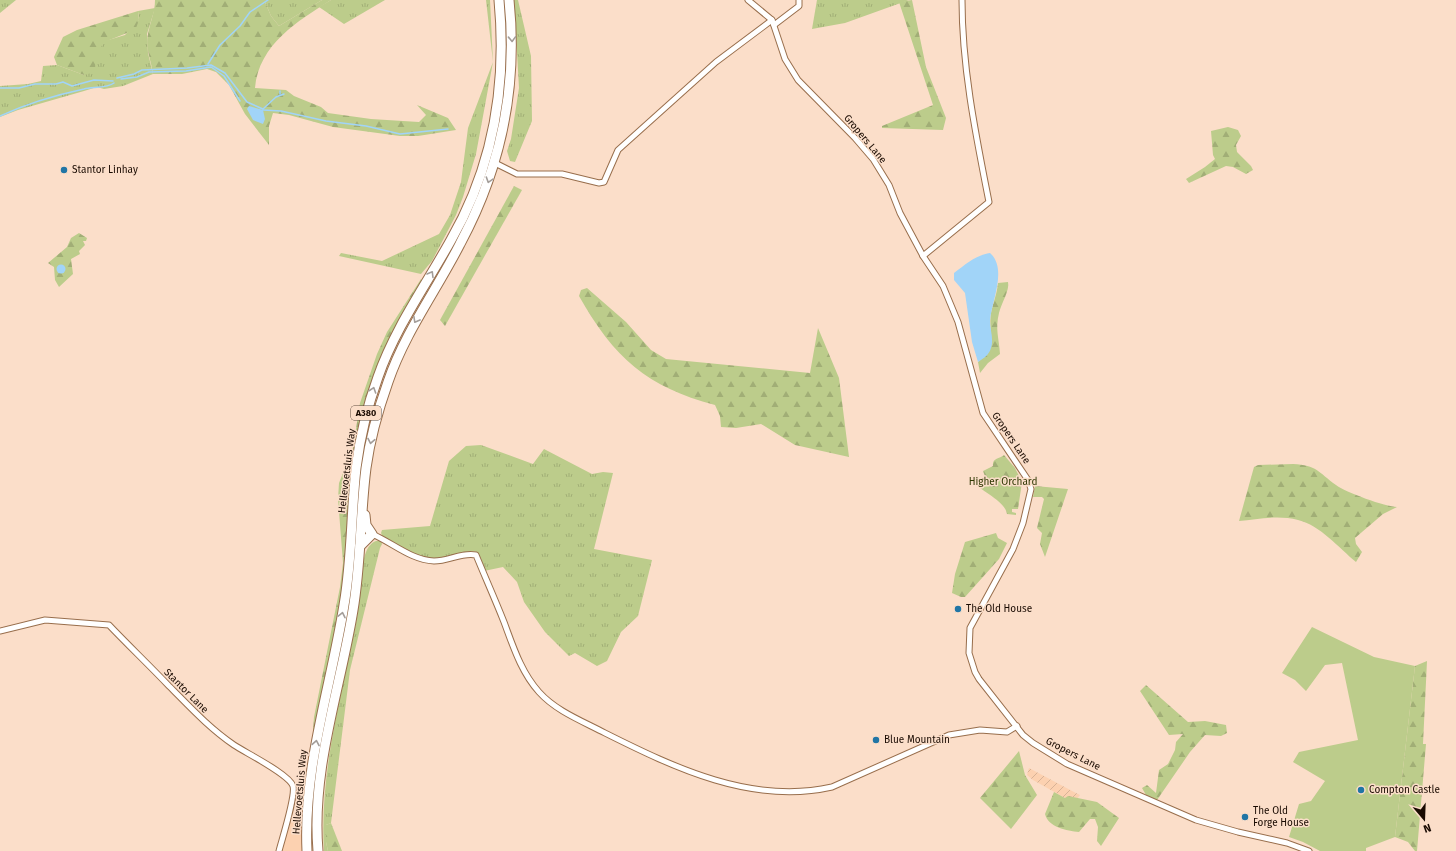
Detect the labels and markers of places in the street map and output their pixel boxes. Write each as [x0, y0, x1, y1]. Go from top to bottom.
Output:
place label: Stantor Linhay [72, 164, 138, 176]
marker: Stantor Linhay [59, 165, 69, 175]
place label: The Old House [966, 603, 1032, 615]
marker: The Old House [953, 604, 963, 614]
place label: Blue Mountain [884, 734, 950, 746]
marker: Blue Mountain [871, 735, 881, 745]
place label: Compton Castle [1369, 784, 1440, 796]
marker: Compton Castle [1356, 785, 1366, 795]
place label: The Old Forge House [1253, 805, 1309, 829]
marker: The Old Forge House [1240, 812, 1250, 822]

